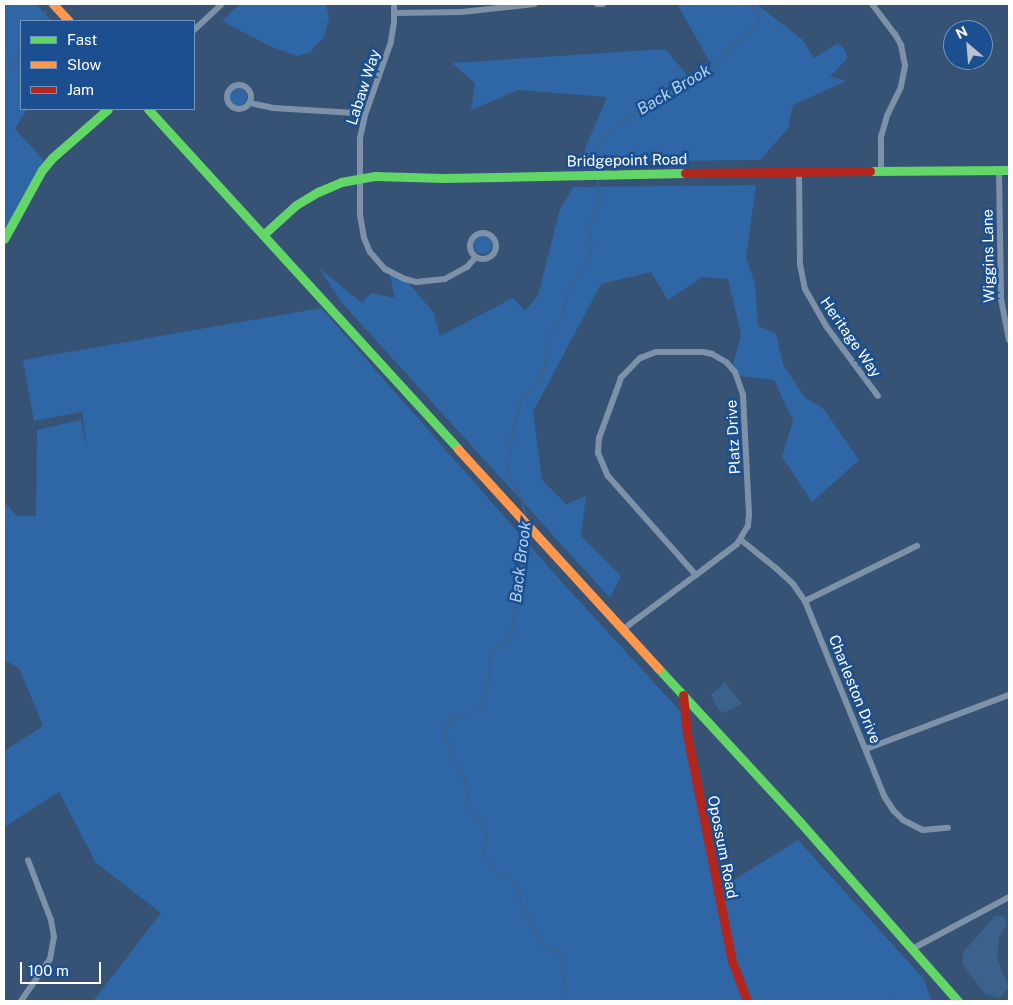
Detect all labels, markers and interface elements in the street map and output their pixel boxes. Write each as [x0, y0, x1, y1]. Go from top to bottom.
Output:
legend [20, 20, 195, 110]
north arrow [943, 20, 993, 70]
text: N [953, 23, 970, 42]
text: Fast [67, 31, 97, 48]
street label: Labaw Way [342, 47, 384, 127]
text: Slow [67, 56, 101, 73]
water label: Back Brook [634, 61, 714, 119]
text: Jam [67, 81, 94, 98]
street label: Bridgepoint Road [567, 150, 687, 170]
street label: Wiggins Lane [978, 209, 998, 303]
street label: Heritage Way [817, 293, 885, 381]
street label: Platz Drive [722, 399, 744, 475]
water label: Back Brook [506, 520, 536, 604]
street label: Charleston Drive [825, 632, 885, 746]
street label: Opossum Road [704, 794, 742, 900]
scale bar [22, 952, 104, 984]
text: 100 m [28, 962, 69, 979]

